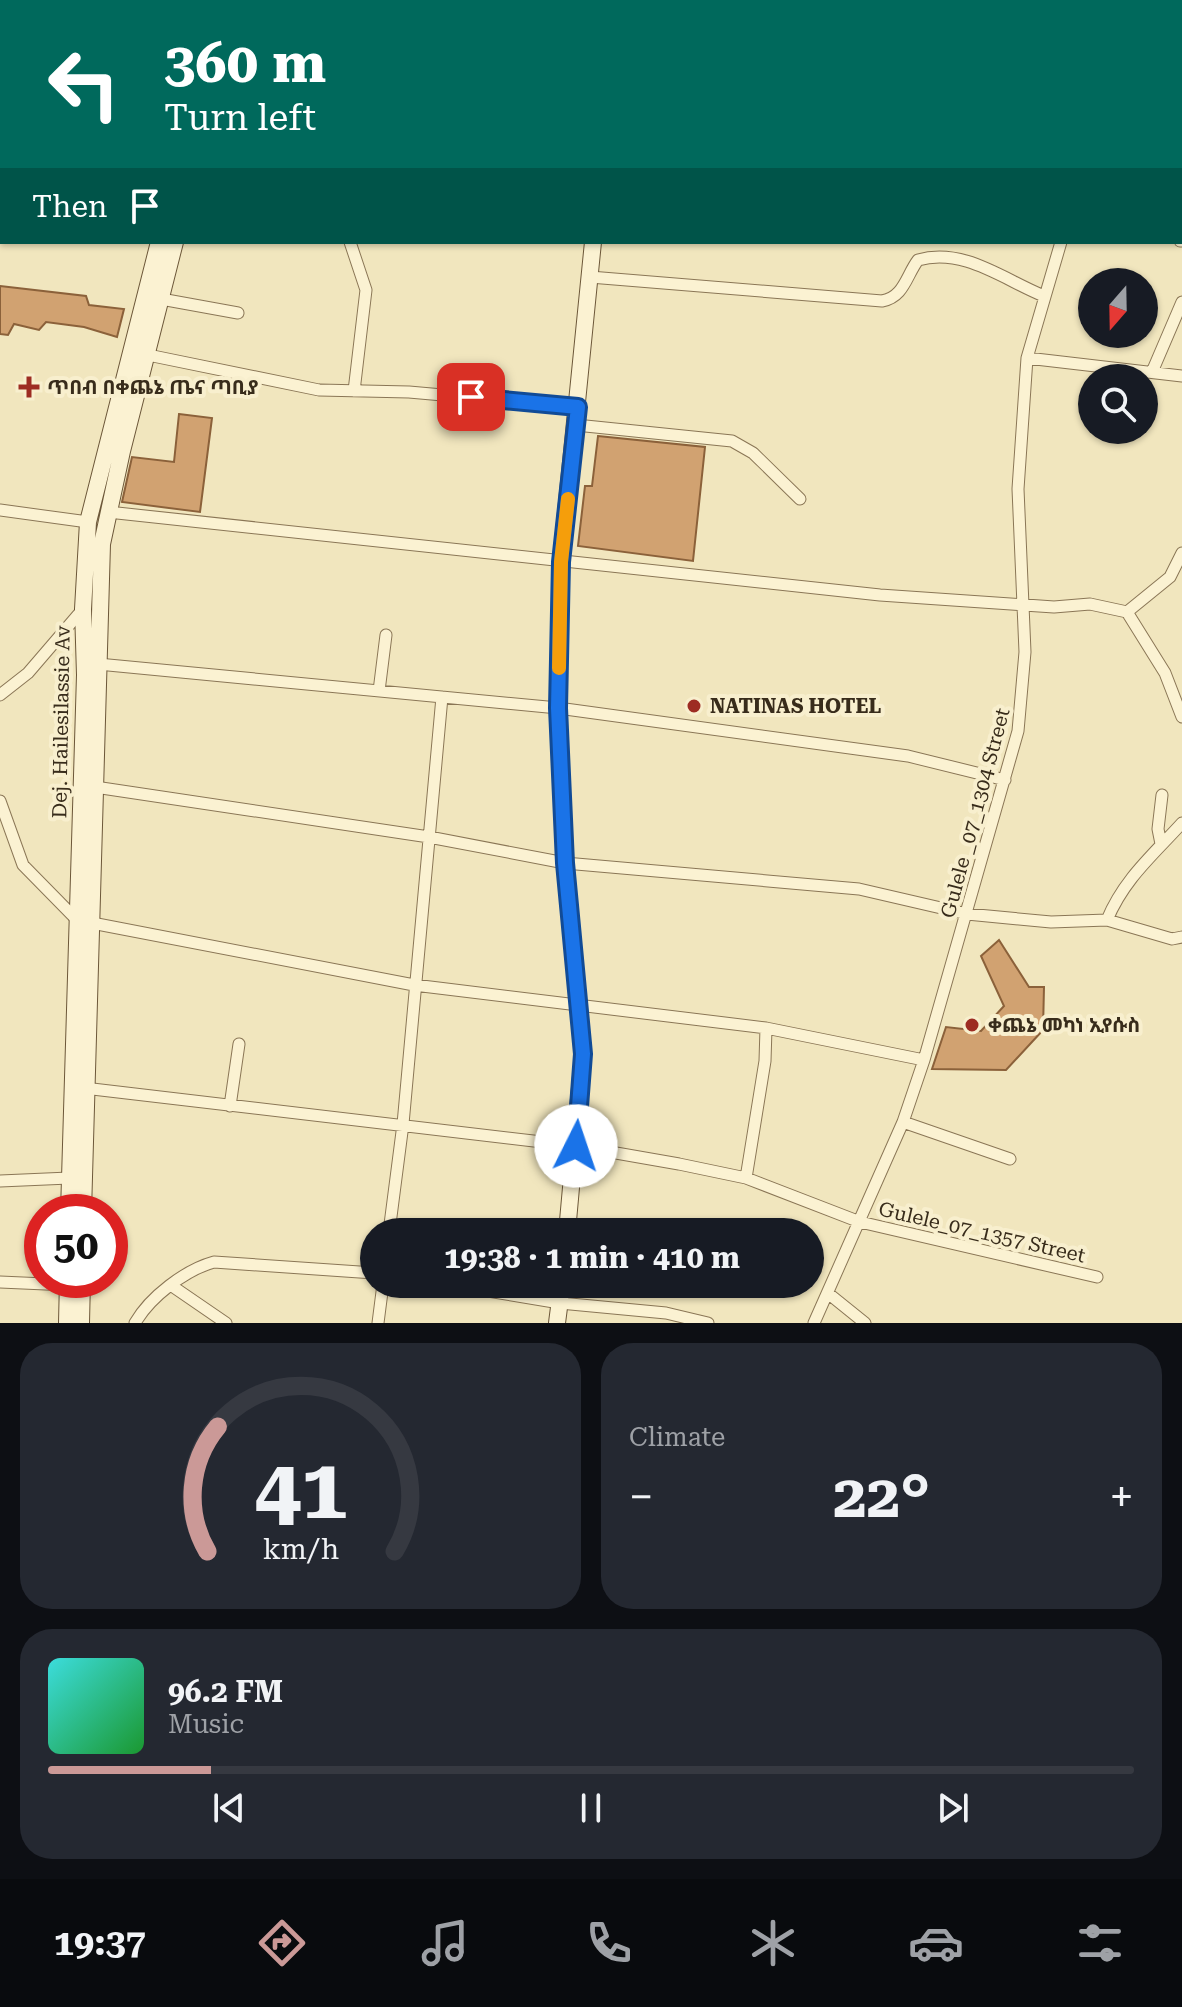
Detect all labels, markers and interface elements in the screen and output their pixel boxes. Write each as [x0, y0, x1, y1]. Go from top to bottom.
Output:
text: 360 m [164, 30, 326, 96]
icon: left [32, 32, 136, 136]
text: Turn left [164, 97, 316, 139]
icon: arrive [123, 184, 167, 228]
text: Then [32, 189, 107, 224]
north arrow [1078, 268, 1158, 348]
map controls [1078, 268, 1158, 444]
pin [437, 363, 505, 431]
button: search [1078, 364, 1158, 444]
place label: ጥበብ በቀጨኔ ጤና ጣቢያ [47, 375, 258, 399]
icon: arrive [449, 375, 493, 419]
marker: ጥበብ በቀጨኔ ጤና ጣቢያ [18, 376, 40, 398]
street label: Dej. Hailesilassie Av [47, 625, 75, 819]
place label: NATINAS HOTEL [710, 694, 881, 718]
marker: NATINAS HOTEL [685, 697, 703, 715]
street label: Gulele _07_1304 Street [935, 705, 1015, 921]
place label: ቀጨኔ መካነ ኢየሱስ [988, 1013, 1140, 1037]
marker: ቀጨኔ መካነ ኢየሱስ [963, 1016, 981, 1034]
position arrow [534, 1104, 618, 1188]
speed limit sign: 50 [24, 1194, 128, 1298]
street label: Gulele_07_1357 Street [876, 1197, 1088, 1268]
text: 19:38 · 1 min · 410 m [444, 1240, 740, 1275]
text: Climate [629, 1422, 725, 1452]
text: 41 [254, 1441, 347, 1538]
text: 22° [833, 1461, 930, 1532]
text: − [629, 1471, 654, 1523]
text: + [1109, 1471, 1134, 1523]
text: km/h [262, 1532, 339, 1566]
text: 96.2 FM [168, 1674, 283, 1709]
text: Music [168, 1709, 244, 1739]
icon: previous [207, 1786, 251, 1830]
icon: pause [569, 1786, 613, 1830]
icon: next [931, 1786, 975, 1830]
icon: directions [254, 1915, 310, 1971]
icon: music [417, 1915, 473, 1971]
icon: phone [581, 1915, 637, 1971]
icon: climate [745, 1915, 801, 1971]
icon: car [908, 1915, 964, 1971]
icon: filters [1072, 1915, 1128, 1971]
text: 19:37 [54, 1922, 146, 1964]

